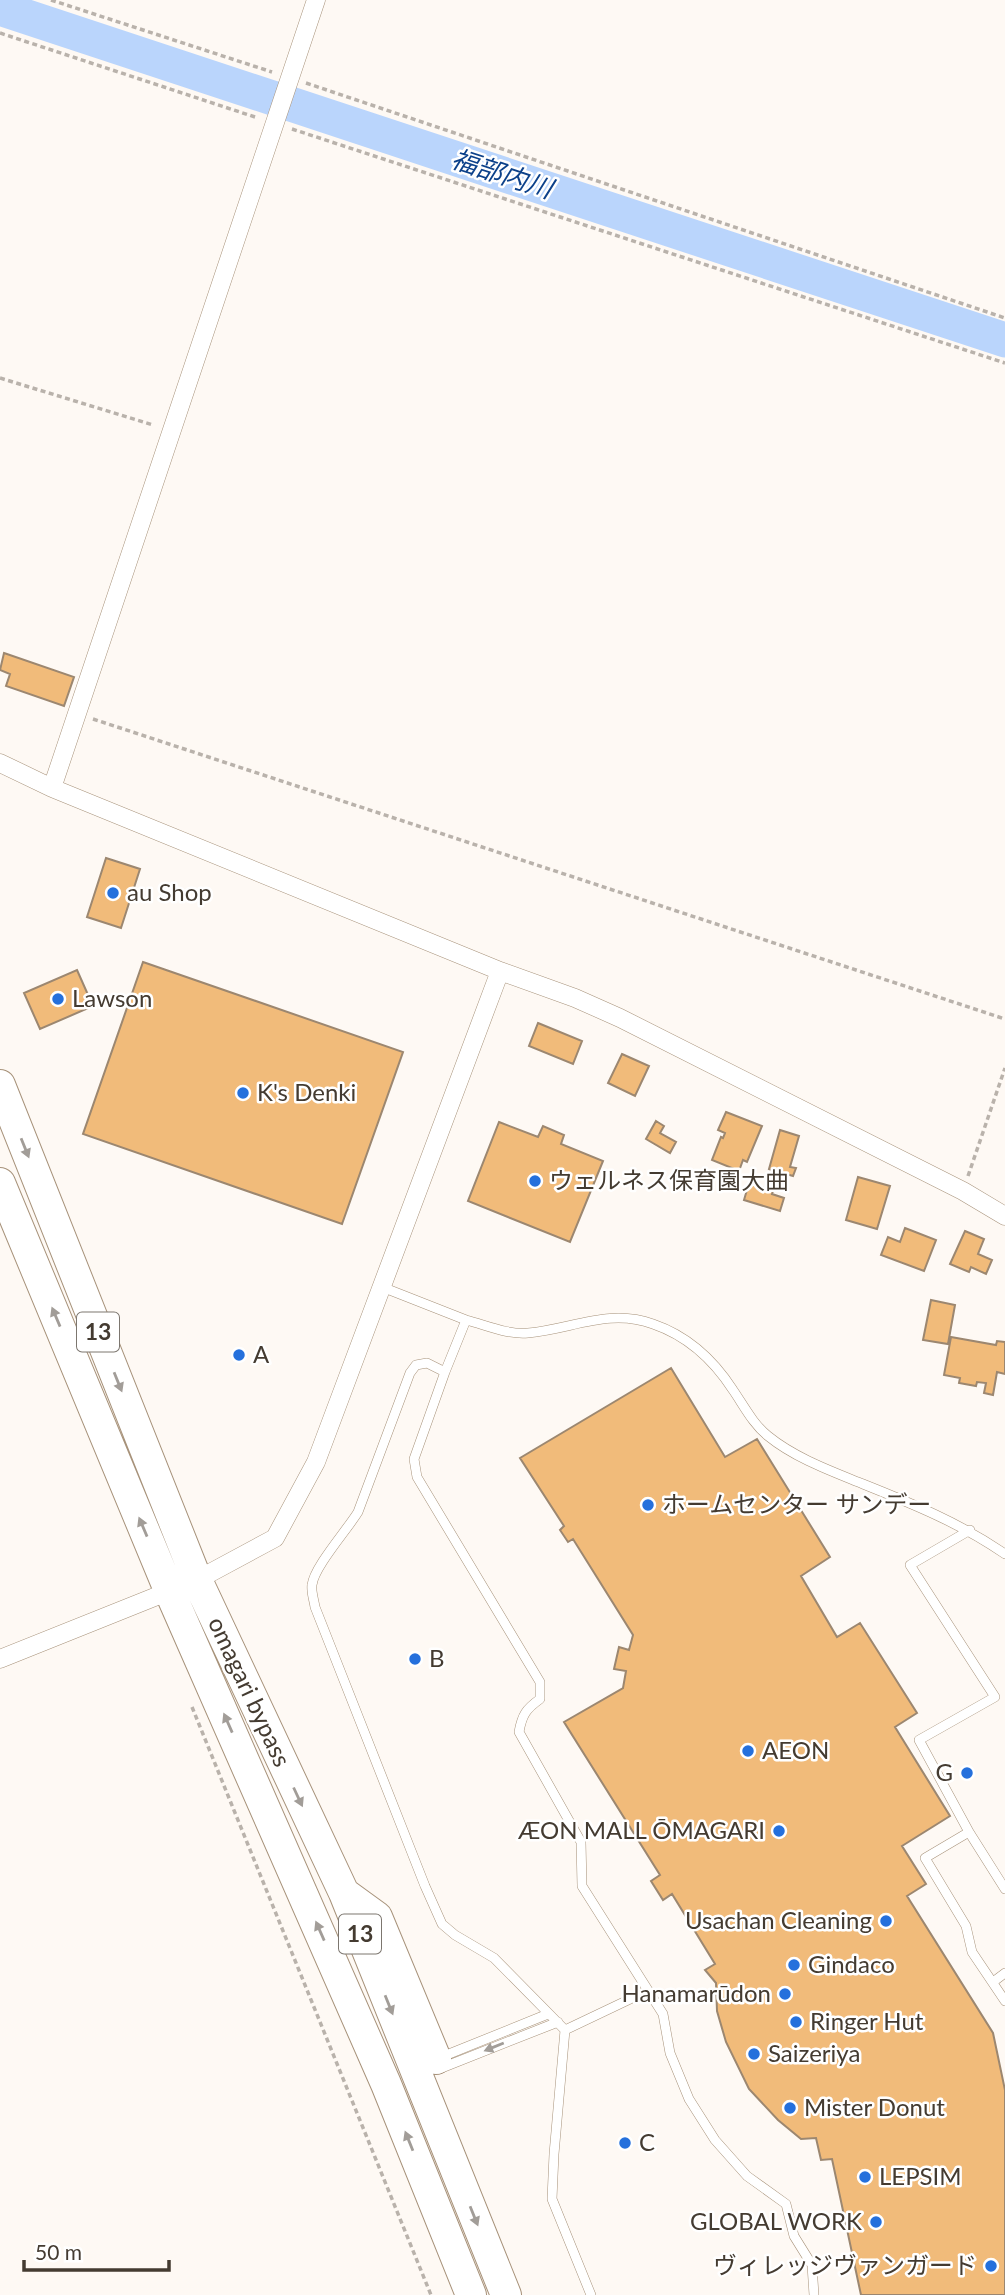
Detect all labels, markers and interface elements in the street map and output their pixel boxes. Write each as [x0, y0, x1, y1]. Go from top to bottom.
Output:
water label: 福部内川 [448, 142, 560, 205]
place label: au Shop [127, 877, 212, 906]
marker: au Shop [105, 885, 121, 901]
place label: Lawson [72, 983, 152, 1012]
marker: Lawson [50, 991, 66, 1007]
place label: K's Denki [257, 1077, 356, 1106]
marker: K's Denki [235, 1085, 251, 1101]
one-way arrow [20, 1138, 31, 1159]
place label: ウェルネス保育園大曲 [549, 1165, 789, 1194]
marker: ウェルネス保育園大曲 [527, 1173, 543, 1189]
one-way arrow [50, 1306, 61, 1327]
road number: 13 [77, 1312, 119, 1352]
place label: A [253, 1339, 270, 1368]
marker: A [231, 1347, 247, 1363]
one-way arrow [113, 1372, 124, 1393]
place label: ホームセンター サンデー [662, 1489, 931, 1518]
marker: ホームセンター サンデー [640, 1497, 656, 1513]
one-way arrow [137, 1516, 148, 1537]
street label: omagari bypass [203, 1612, 298, 1771]
place label: B [429, 1643, 445, 1672]
marker: B [407, 1651, 423, 1667]
one-way arrow [222, 1713, 234, 1733]
place label: AEON [762, 1735, 829, 1764]
marker: AEON [740, 1743, 756, 1759]
place label: G [935, 1757, 953, 1786]
marker: G [959, 1765, 975, 1781]
one-way arrow [293, 1787, 304, 1807]
place label: ÆON MALL ŌMAGARI [517, 1815, 765, 1844]
marker: ÆON MALL ŌMAGARI [771, 1823, 787, 1839]
place label: Usachan Cleaning [685, 1905, 872, 1934]
marker: Usachan Cleaning [878, 1913, 894, 1929]
road number: 13 [339, 1914, 381, 1954]
one-way arrow [314, 1921, 325, 1942]
place label: Gindaco [808, 1949, 895, 1978]
marker: Gindaco [786, 1957, 802, 1973]
place label: Hanamarūdon [622, 1978, 771, 2007]
marker: Hanamarūdon [777, 1986, 793, 2002]
one-way arrow [384, 1995, 395, 2016]
place label: Ringer Hut [810, 2006, 924, 2035]
marker: Ringer Hut [788, 2014, 804, 2030]
place label: Saizeriya [768, 2038, 860, 2067]
one-way arrow [484, 2042, 505, 2053]
marker: Saizeriya [746, 2046, 762, 2062]
place label: Mister Donut [804, 2092, 945, 2121]
marker: Mister Donut [782, 2100, 798, 2116]
place label: C [639, 2127, 655, 2156]
one-way arrow [404, 2130, 415, 2151]
marker: C [617, 2135, 633, 2151]
place label: LEPSIM [879, 2161, 962, 2190]
marker: LEPSIM [857, 2169, 873, 2185]
one-way arrow [469, 2206, 480, 2227]
place label: GLOBAL WORK [690, 2206, 862, 2235]
marker: GLOBAL WORK [868, 2214, 884, 2230]
scale bar [24, 2228, 170, 2272]
text: 50 m [35, 2239, 82, 2264]
place label: ヴィレッジヴァンガード [713, 2250, 977, 2279]
marker: ヴィレッジヴァンガード [983, 2258, 999, 2274]

